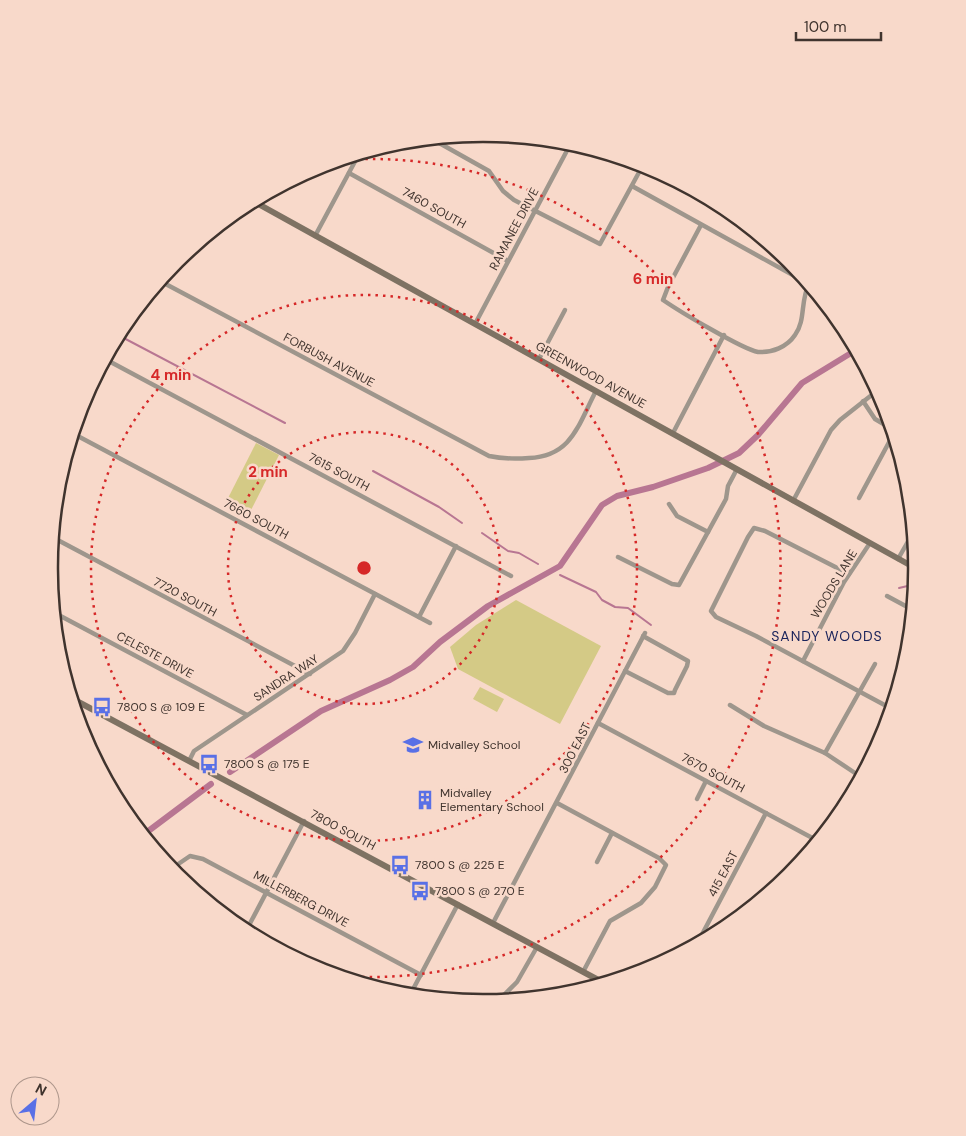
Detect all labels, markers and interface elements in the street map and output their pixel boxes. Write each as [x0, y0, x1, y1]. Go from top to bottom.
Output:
scale bar [796, 10, 881, 42]
text: 100 m [804, 17, 847, 37]
street label: 7460 SOUTH [399, 184, 469, 232]
street label: RAMANEE DRIVE [486, 185, 543, 273]
text: 6 min [633, 269, 673, 289]
street label: FORBUSH AVENUE [281, 329, 377, 391]
street label: GREENWOOD AVENUE [533, 338, 649, 412]
text: 4 min [151, 365, 191, 385]
street label: 7615 SOUTH [306, 449, 372, 495]
text: 2 min [248, 462, 288, 482]
street label: 7660 SOUTH [221, 495, 291, 543]
street label: WOODS LANE [807, 546, 861, 621]
centre of rings [355, 559, 373, 577]
street label: 7720 SOUTH [150, 574, 220, 620]
district label: SANDY WOODS [771, 627, 883, 645]
street label: CELESTE DRIVE [114, 628, 196, 682]
street label: SANDRA WAY [250, 651, 322, 705]
bus stop icon: 7800 S @ 109 E [91, 696, 113, 718]
place label: 7800 S @ 109 E [117, 699, 205, 715]
street label: 300 EAST [555, 720, 595, 776]
school or university icon: Midvalley School [402, 734, 424, 756]
place label: Midvalley School [428, 737, 520, 753]
street label: 7670 SOUTH [678, 750, 748, 796]
bus stop icon: 7800 S @ 175 E [198, 753, 220, 775]
place label: 7800 S @ 175 E [224, 756, 310, 772]
place label: Midvalley Elementary School [440, 785, 544, 815]
building icon: Midvalley Elementary School [414, 789, 436, 811]
street label: 7800 SOUTH [307, 806, 379, 854]
street label: 415 EAST [704, 848, 742, 900]
bus stop icon: 7800 S @ 225 E [389, 854, 411, 876]
place label: 7800 S @ 225 E [415, 857, 505, 873]
street label: MILLERBERG DRIVE [250, 867, 352, 931]
bus stop icon: 7800 S @ 270 E [409, 880, 431, 902]
place label: 7800 S @ 270 E [435, 883, 525, 899]
north arrow [10, 1076, 60, 1126]
text: N [32, 1079, 50, 1100]

